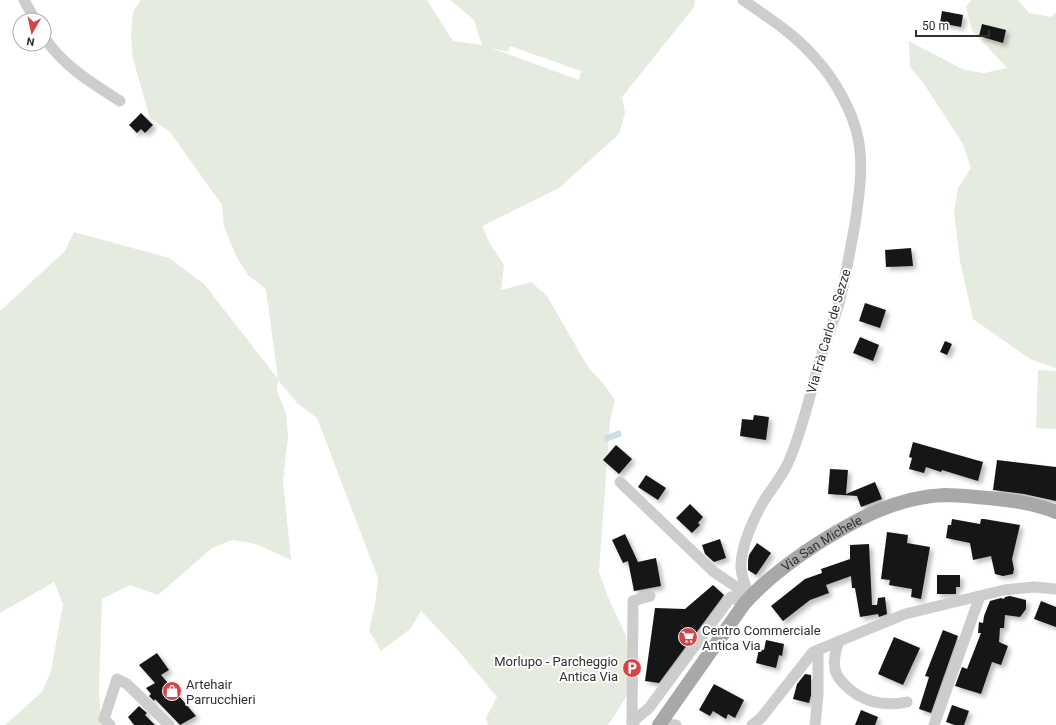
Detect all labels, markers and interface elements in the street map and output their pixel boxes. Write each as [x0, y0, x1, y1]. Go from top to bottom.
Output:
north arrow [12, 12, 52, 52]
scale bar [916, 12, 989, 38]
text: 50 m [922, 19, 949, 33]
text: N [25, 34, 35, 48]
street label: Via Frà Carlo de Sezze [804, 267, 853, 395]
street label: Via San Michele [779, 512, 865, 575]
place label: Centro Commerciale Antica Via [702, 623, 821, 653]
supermarket icon: Centro Commerciale Antica Via [677, 626, 699, 648]
place label: Morlupo - Parcheggio Antica Via [494, 654, 618, 684]
parking icon: Morlupo - Parcheggio Antica Via [621, 657, 643, 679]
place label: Artehair Parrucchieri [186, 677, 256, 707]
shop icon: Artehair Parrucchieri [161, 680, 183, 702]

